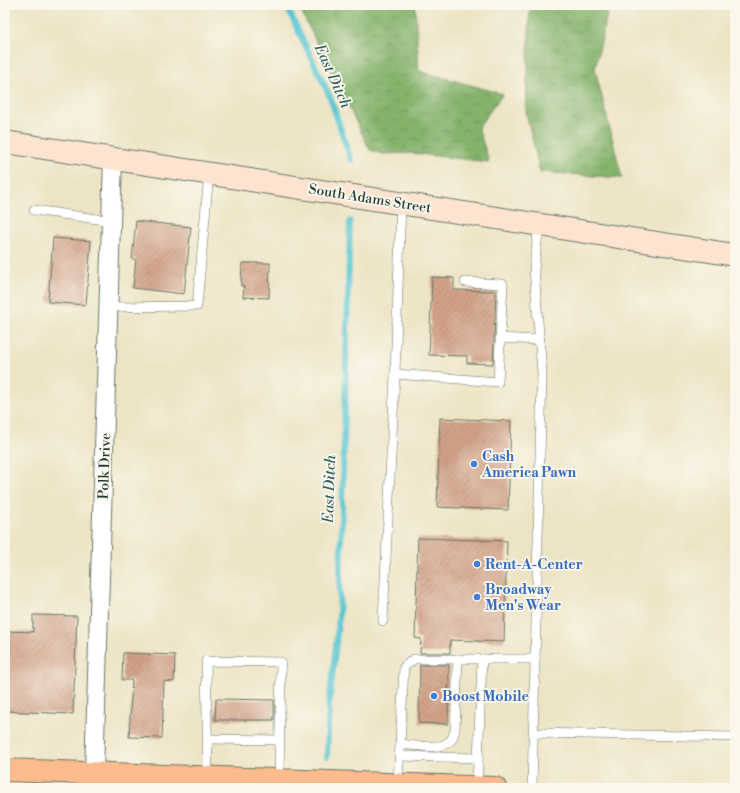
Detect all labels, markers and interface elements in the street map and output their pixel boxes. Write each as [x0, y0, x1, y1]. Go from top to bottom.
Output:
water label: East Ditch [310, 40, 355, 112]
street label: South Adams Street [307, 180, 433, 218]
street label: Polk Drive [95, 432, 115, 500]
place label: Cash America Pawn [481, 448, 577, 482]
water label: East Ditch [319, 454, 340, 524]
marker: Cash America Pawn [469, 459, 479, 469]
place label: Rent-A-Center [485, 556, 583, 574]
marker: Rent-A-Center [472, 559, 482, 569]
place label: Broadway Men's Wear [485, 581, 561, 615]
marker: Broadway Men's Wear [472, 592, 482, 602]
place label: Boost Mobile [442, 688, 529, 706]
marker: Boost Mobile [429, 691, 439, 701]

